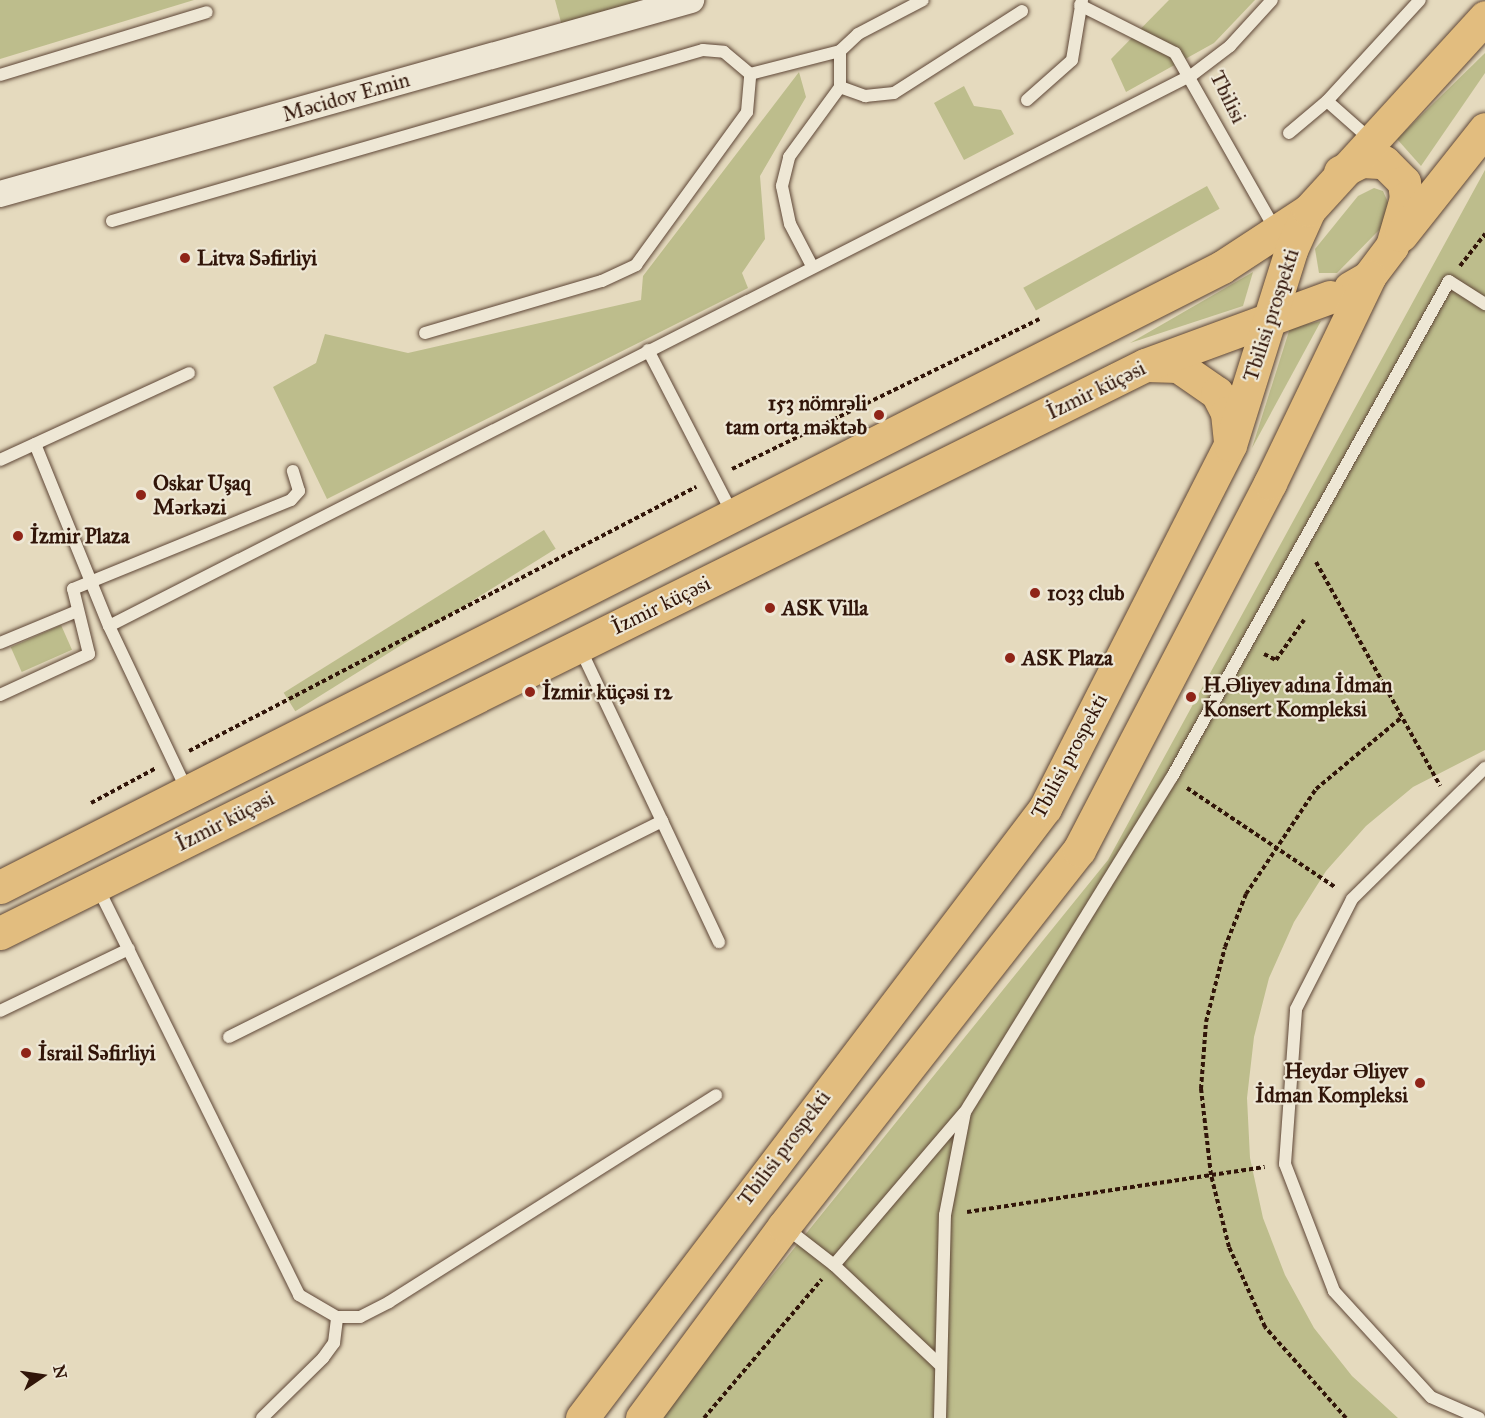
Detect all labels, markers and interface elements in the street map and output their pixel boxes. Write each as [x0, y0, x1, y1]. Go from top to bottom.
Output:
street label: Məcidov Emin [279, 67, 413, 127]
street label: Tbilisi [1205, 67, 1251, 127]
place label: Litva Səfirliyi [197, 245, 317, 271]
street label: Tbilisi prospekti [1238, 245, 1304, 385]
marker: Litva Səfirliyi [178, 251, 192, 265]
street label: İzmir küçəsi [1042, 355, 1150, 425]
place label: 153 nömrəli tam orta məktəb [726, 390, 867, 440]
marker: 153 nömrəli tam orta məktəb [872, 408, 886, 422]
place label: Oskar Uşaq Mərkəzi [153, 470, 251, 520]
marker: Oskar Uşaq Mərkəzi [134, 488, 148, 502]
place label: İzmir Plaza [30, 523, 130, 549]
marker: İzmir Plaza [11, 529, 25, 543]
street label: İzmir küçəsi [607, 570, 715, 640]
place label: 1033 club [1047, 580, 1125, 606]
marker: 1033 club [1028, 586, 1042, 600]
place label: ASK Villa [782, 595, 868, 621]
marker: ASK Villa [763, 601, 777, 615]
place label: ASK Plaza [1022, 645, 1113, 671]
marker: ASK Plaza [1003, 651, 1017, 665]
place label: H.Əliyev adına İdman Konsert Kompleksi [1203, 672, 1392, 722]
place label: İzmir küçəsi 12 [542, 679, 672, 705]
marker: İzmir küçəsi 12 [523, 685, 537, 699]
street label: Tbilisi prospekti [1025, 689, 1113, 823]
marker: H.Əliyev adına İdman Konsert Kompleksi [1184, 690, 1198, 704]
street label: İzmir küçəsi [172, 785, 278, 857]
place label: İsrail Səfirliyi [38, 1040, 155, 1066]
marker: İsrail Səfirliyi [19, 1046, 33, 1060]
place label: Heydər Əliyev İdman Kompleksi [1255, 1058, 1408, 1108]
marker: Heydər Əliyev İdman Kompleksi [1413, 1076, 1427, 1090]
street label: Tbilisi prospekti [732, 1085, 836, 1211]
north arrow [12, 1346, 72, 1406]
text: N [49, 1363, 71, 1381]

